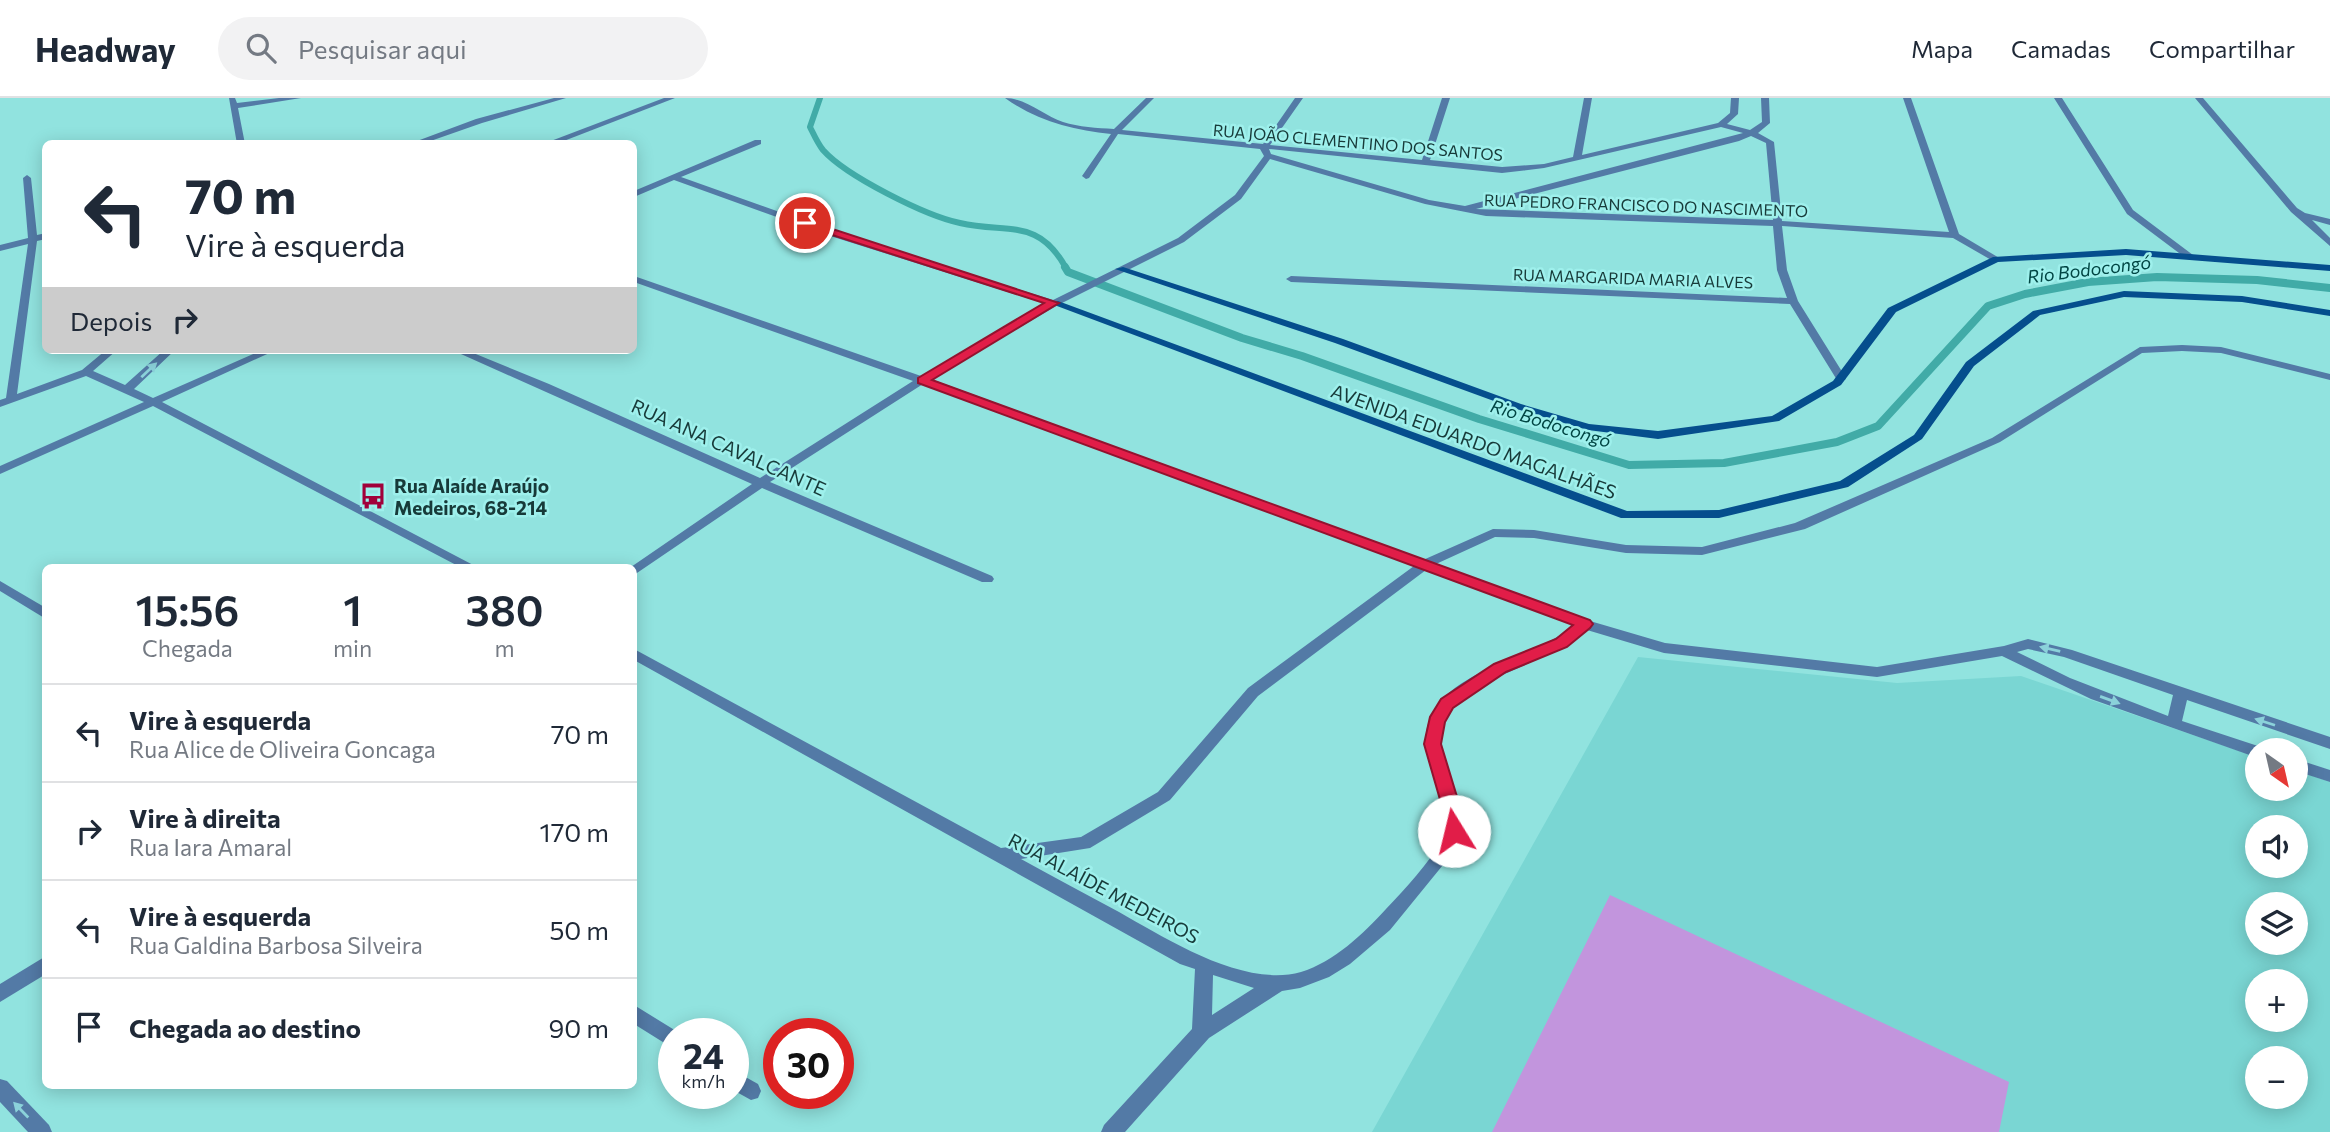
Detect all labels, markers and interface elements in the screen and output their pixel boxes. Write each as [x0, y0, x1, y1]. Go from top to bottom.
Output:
search box [218, 17, 708, 80]
text: Headway [35, 28, 176, 69]
icon: search [242, 29, 280, 67]
text: Pesquisar aqui [298, 33, 467, 64]
text: Mapa [1911, 34, 1973, 63]
text: Camadas [2011, 34, 2111, 63]
text: Compartilhar [2149, 34, 2295, 63]
street label: RUA JOÃO CLEMENTINO DOS SANTOS [1212, 120, 1504, 164]
text: 70 m [185, 164, 296, 224]
icon: left [70, 168, 161, 259]
street label: RUA PEDRO FRANCISCO DO NASCIMENTO [1484, 190, 1808, 220]
pin [775, 193, 835, 253]
icon: arrive [786, 204, 824, 242]
text: Vire à esquerda [185, 224, 406, 264]
water label: Rio Bodocongó [2026, 250, 2152, 288]
street label: RUA MARGARIDA MARIA ALVES [1513, 264, 1753, 292]
icon: right [166, 301, 204, 339]
text: Depois [70, 305, 152, 336]
one-way arrow [140, 362, 157, 378]
street label: AVENIDA EDUARDO MAGALHÃES [1328, 379, 1620, 503]
street label: RUA ANA CAVALCANTE [628, 394, 830, 500]
water label: Rio Bodocongó [1488, 394, 1614, 452]
place label: Rua Alaíde Araújo Medeiros, 68-214 [394, 474, 549, 519]
bus stop icon: Rua Alaíde Araújo Medeiros, 68-214 [358, 481, 388, 511]
text: 15:56 [136, 583, 239, 635]
text: 1 [343, 583, 362, 635]
text: 380 [466, 583, 543, 635]
text: Chegada [142, 634, 233, 662]
text: min [333, 634, 372, 662]
text: m [494, 634, 515, 662]
one-way arrow [2039, 643, 2061, 654]
one-way arrow [2100, 695, 2121, 706]
text: Vire à esquerda [129, 704, 311, 735]
icon: left [70, 714, 108, 752]
one-way arrow [2254, 716, 2275, 727]
text: 70 m [551, 718, 609, 749]
text: Rua Alice de Oliveira Goncaga [129, 735, 436, 763]
north arrow [2245, 738, 2308, 802]
map controls [2245, 738, 2308, 1109]
position arrow [1417, 794, 1491, 868]
text: Vire à direita [129, 802, 281, 833]
icon: right [70, 812, 108, 850]
button: sound [2245, 815, 2308, 878]
text: 170 m [540, 816, 609, 847]
street label: RUA ALAÍDE MEDEIROS [1005, 828, 1203, 948]
text: Rua Iara Amaral [129, 833, 292, 861]
button: layers [2245, 892, 2308, 955]
text: Vire à esquerda [129, 900, 311, 931]
icon: left [70, 910, 108, 948]
text: 50 m [549, 914, 609, 945]
text: Rua Galdina Barbosa Silveira [129, 931, 423, 959]
button: + [2245, 969, 2308, 1032]
icon: arrive [70, 1008, 108, 1046]
text: Chegada ao destino [129, 1012, 361, 1043]
text: 90 m [549, 1012, 609, 1043]
speed limit sign: 30 [763, 1018, 854, 1109]
text: 24 [683, 1033, 724, 1076]
button: − [2245, 1046, 2308, 1109]
text: km/h [682, 1070, 725, 1092]
one-way arrow [13, 1101, 29, 1119]

